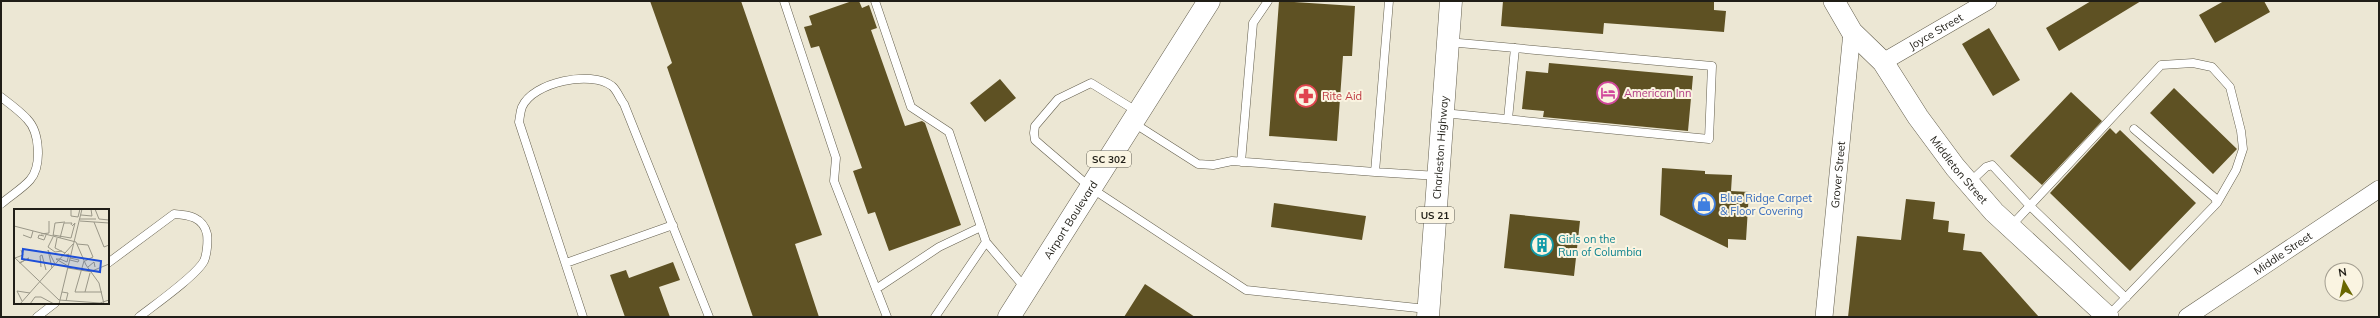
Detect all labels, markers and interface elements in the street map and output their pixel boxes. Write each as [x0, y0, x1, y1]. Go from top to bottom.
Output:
street label: Joyce Street [1906, 10, 1965, 53]
hotel icon: American Inn [1595, 80, 1621, 106]
pharmacy icon: Rite Aid [1293, 83, 1319, 109]
place label: American Inn [1624, 86, 1691, 100]
place label: Rite Aid [1322, 89, 1362, 103]
street label: Charleston Highway [1430, 95, 1451, 200]
street label: Middleton Street [1927, 133, 1991, 207]
street label: Grover Street [1828, 140, 1848, 209]
road number: SC 302 [1087, 151, 1131, 167]
street label: Airport Boulevard [1040, 178, 1101, 262]
shop icon: Blue Ridge Carpet & Floor Covering [1691, 191, 1717, 217]
place label: Blue Ridge Carpet & Floor Covering [1720, 191, 1812, 218]
road number: US 21 [1416, 207, 1454, 223]
inset map [14, 209, 109, 304]
street label: Middle Street [2251, 229, 2315, 278]
building icon: Girls on the Run of Columbia [1529, 232, 1555, 258]
place label: Girls on the Run of Columbia [1558, 232, 1642, 259]
north arrow [2324, 262, 2364, 302]
text: N [2337, 265, 2348, 280]

